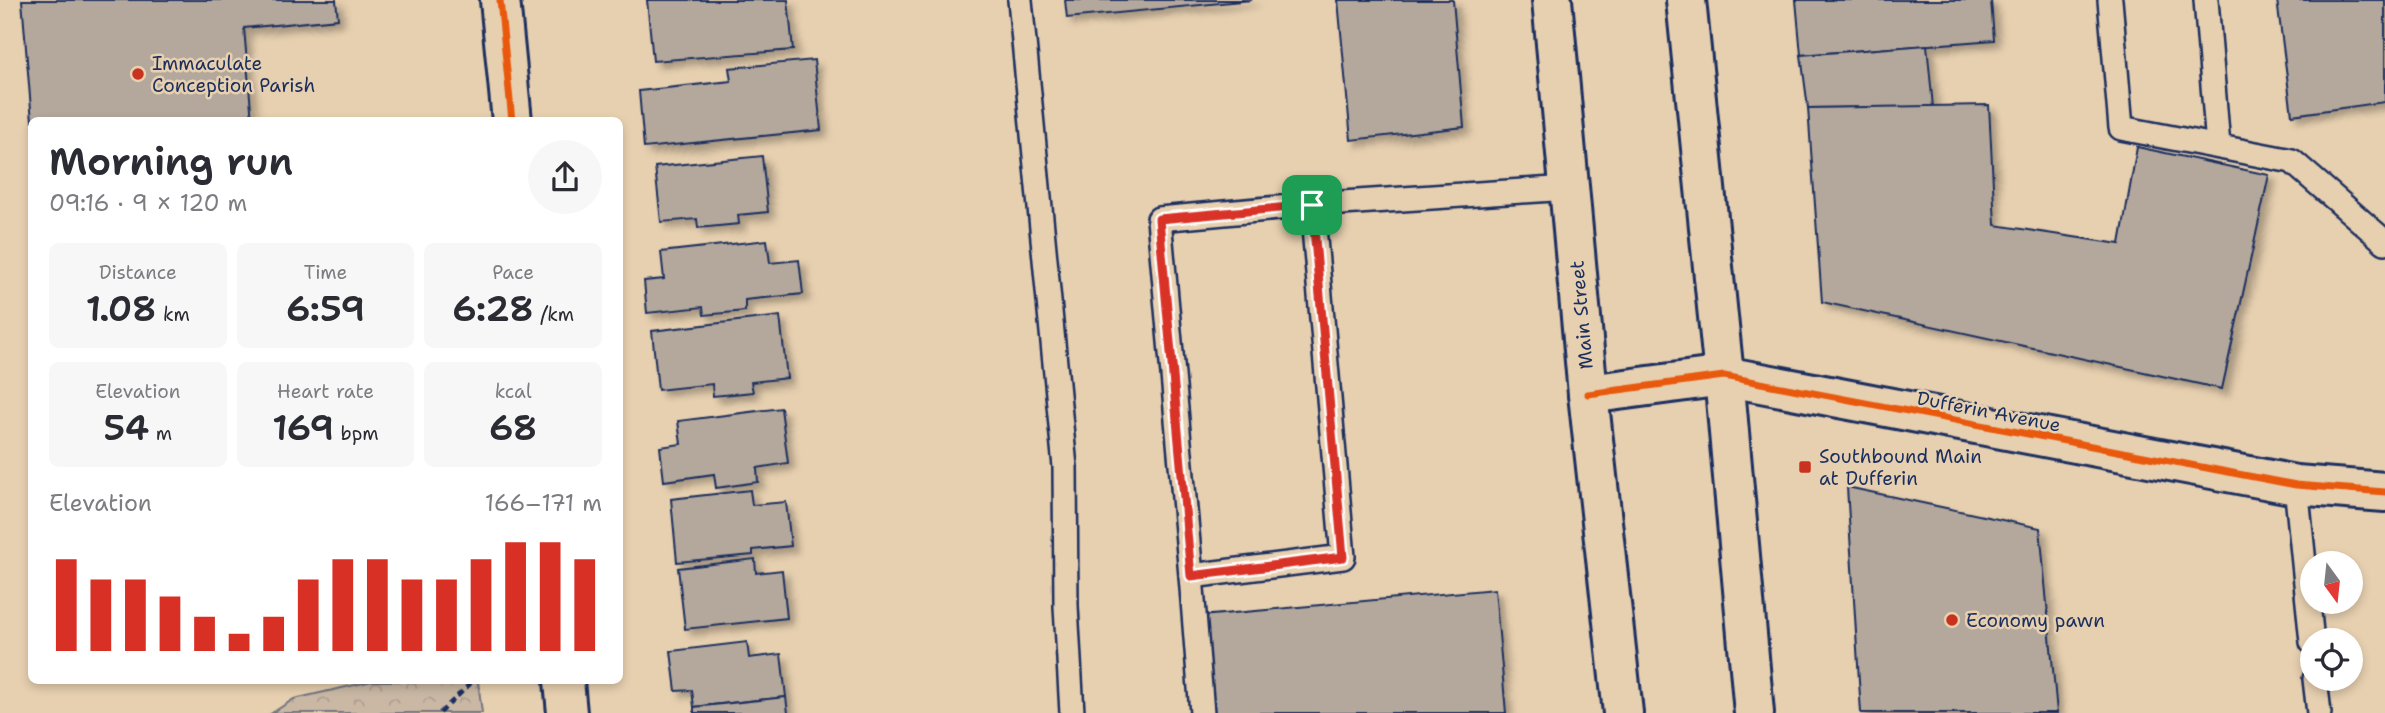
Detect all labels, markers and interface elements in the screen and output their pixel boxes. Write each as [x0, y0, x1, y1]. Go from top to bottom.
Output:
place label: Immaculate Conception Parish [152, 51, 315, 98]
marker: Immaculate Conception Parish [130, 66, 146, 82]
text: Morning run [49, 136, 293, 187]
button: share [528, 140, 602, 214]
pin [1282, 175, 1342, 235]
icon: arrive [1293, 186, 1331, 224]
text: 09:16 · 9 × 120 m [49, 188, 247, 218]
text: Distance [99, 260, 177, 285]
text: Time [304, 260, 347, 285]
text: Pace [492, 260, 534, 285]
street label: Main Street [1564, 260, 1599, 370]
text: 1.08 [86, 285, 157, 332]
text: 6:59 [286, 285, 365, 332]
text: 6:28 [452, 285, 534, 332]
text: km [157, 302, 190, 327]
text: /km [534, 302, 574, 327]
text: Elevation [95, 379, 180, 404]
text: Heart rate [277, 379, 374, 404]
text: kcal [495, 379, 532, 404]
street label: Dufferin Avenue [1915, 385, 2063, 438]
text: 54 [103, 404, 149, 451]
text: 169 [272, 404, 334, 451]
text: 68 [489, 404, 537, 451]
text: m [149, 421, 172, 446]
text: bpm [334, 421, 379, 446]
place label: Southbound Main at Dufferin [1819, 444, 1982, 491]
marker: Southbound Main at Dufferin [1797, 459, 1813, 475]
text: Elevation [49, 488, 152, 518]
text: 166–171 m [485, 488, 602, 518]
north arrow [2300, 551, 2362, 614]
map controls [2300, 551, 2363, 691]
place label: Economy pawn [1966, 608, 2105, 633]
marker: Economy pawn [1944, 612, 1960, 628]
button: locate [2300, 628, 2363, 691]

